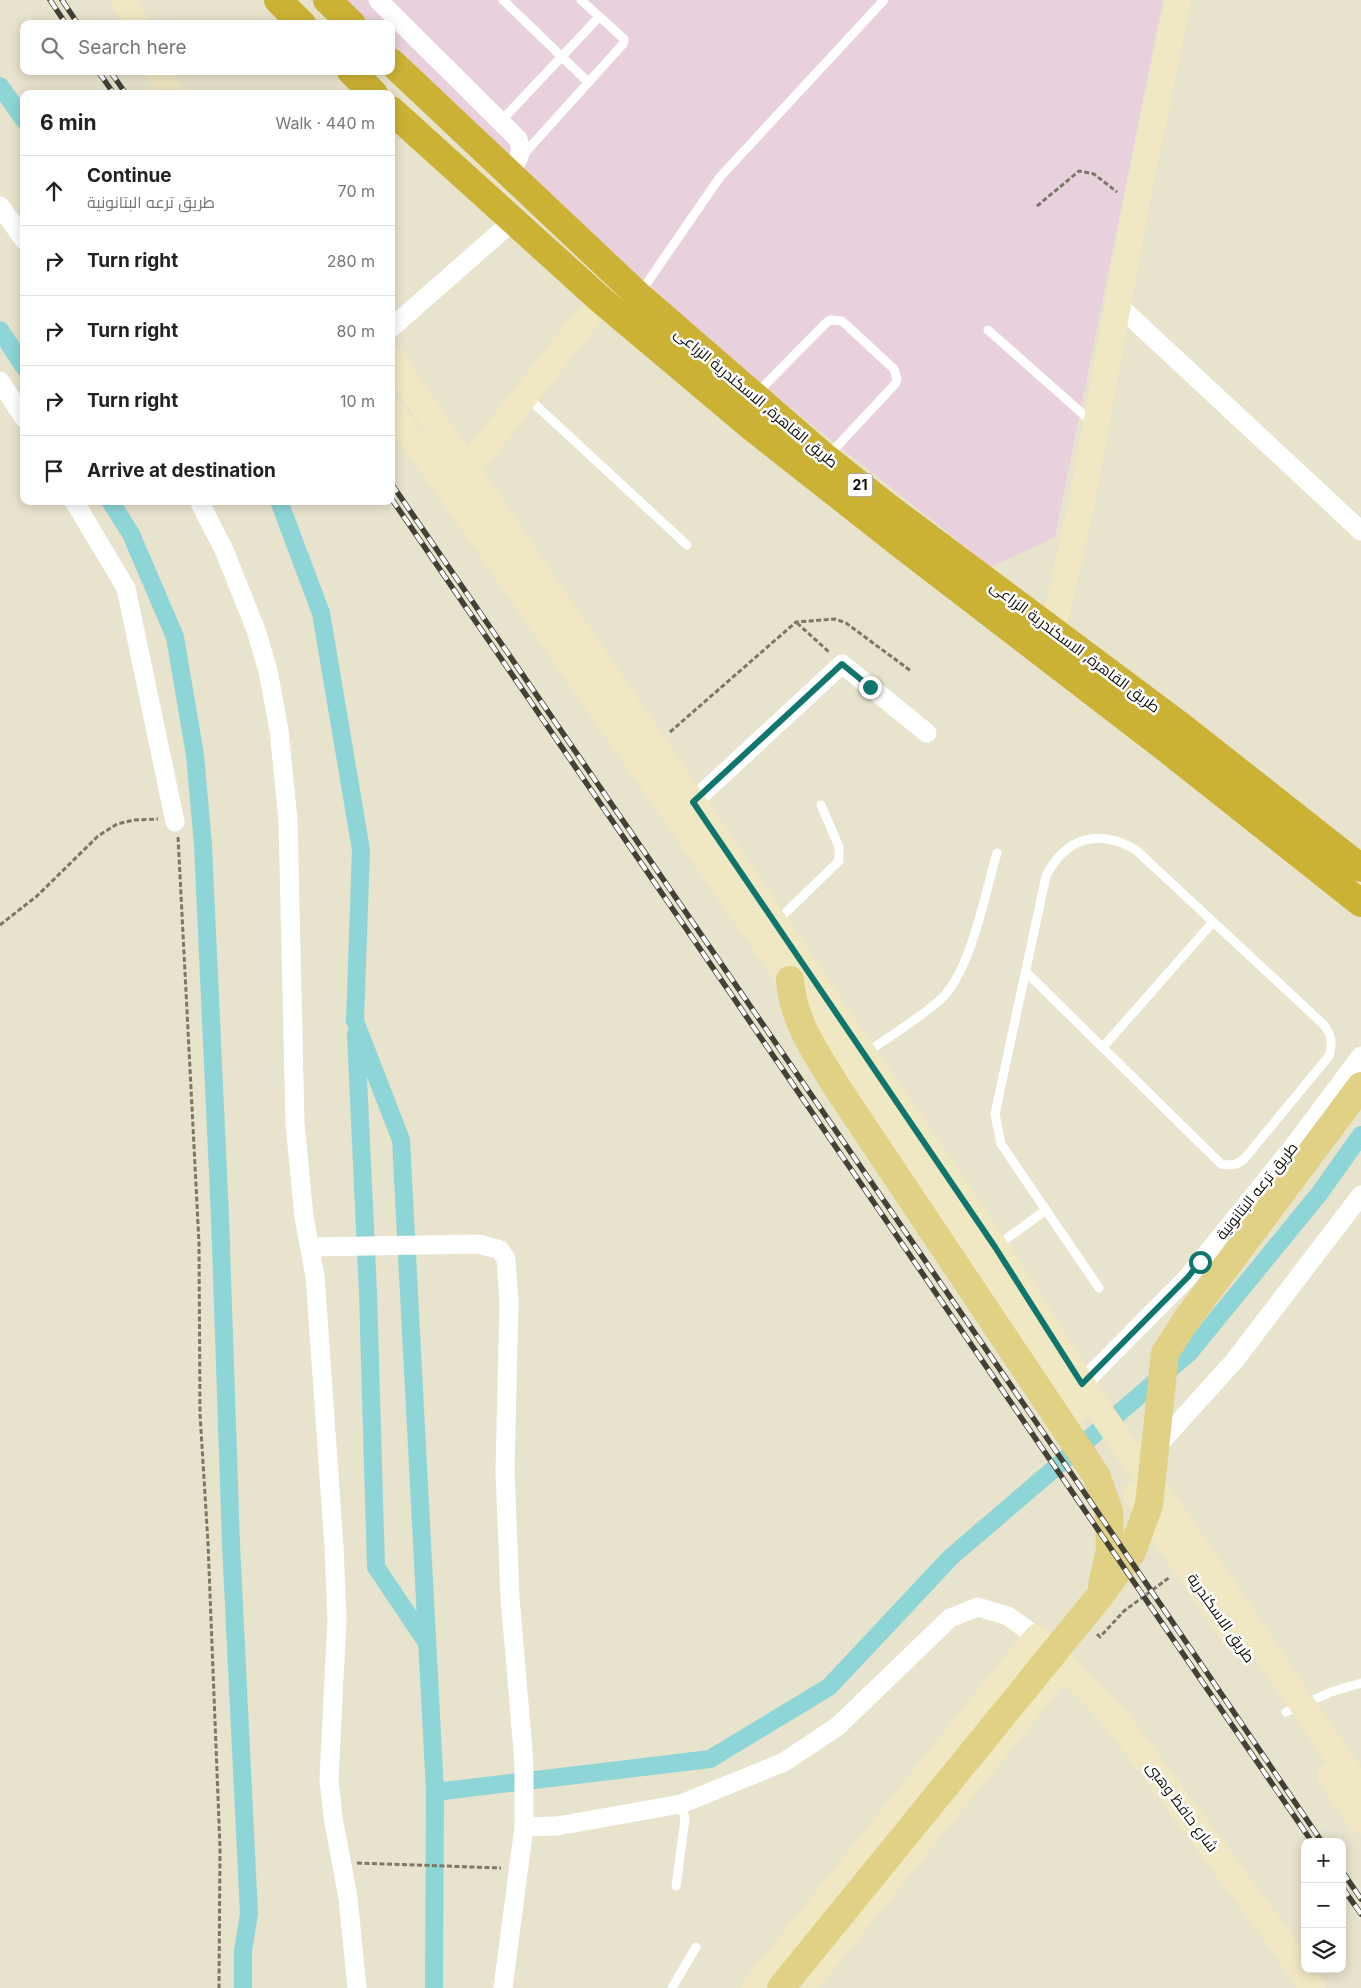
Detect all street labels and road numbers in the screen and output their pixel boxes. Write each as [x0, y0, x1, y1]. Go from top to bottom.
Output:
street label: طريق القاهرة, الاسكندرية الزراعى [670, 324, 842, 472]
road number: 21 [848, 474, 872, 496]
street label: طريق القاهرة, الاسكندرية الزراعى [986, 577, 1164, 717]
street label: طريق ترعه البتانونية [1211, 1138, 1303, 1244]
street label: طريق الاسكندرية [1183, 1569, 1259, 1667]
street label: شارع حافظ وهبى [1141, 1758, 1223, 1857]

